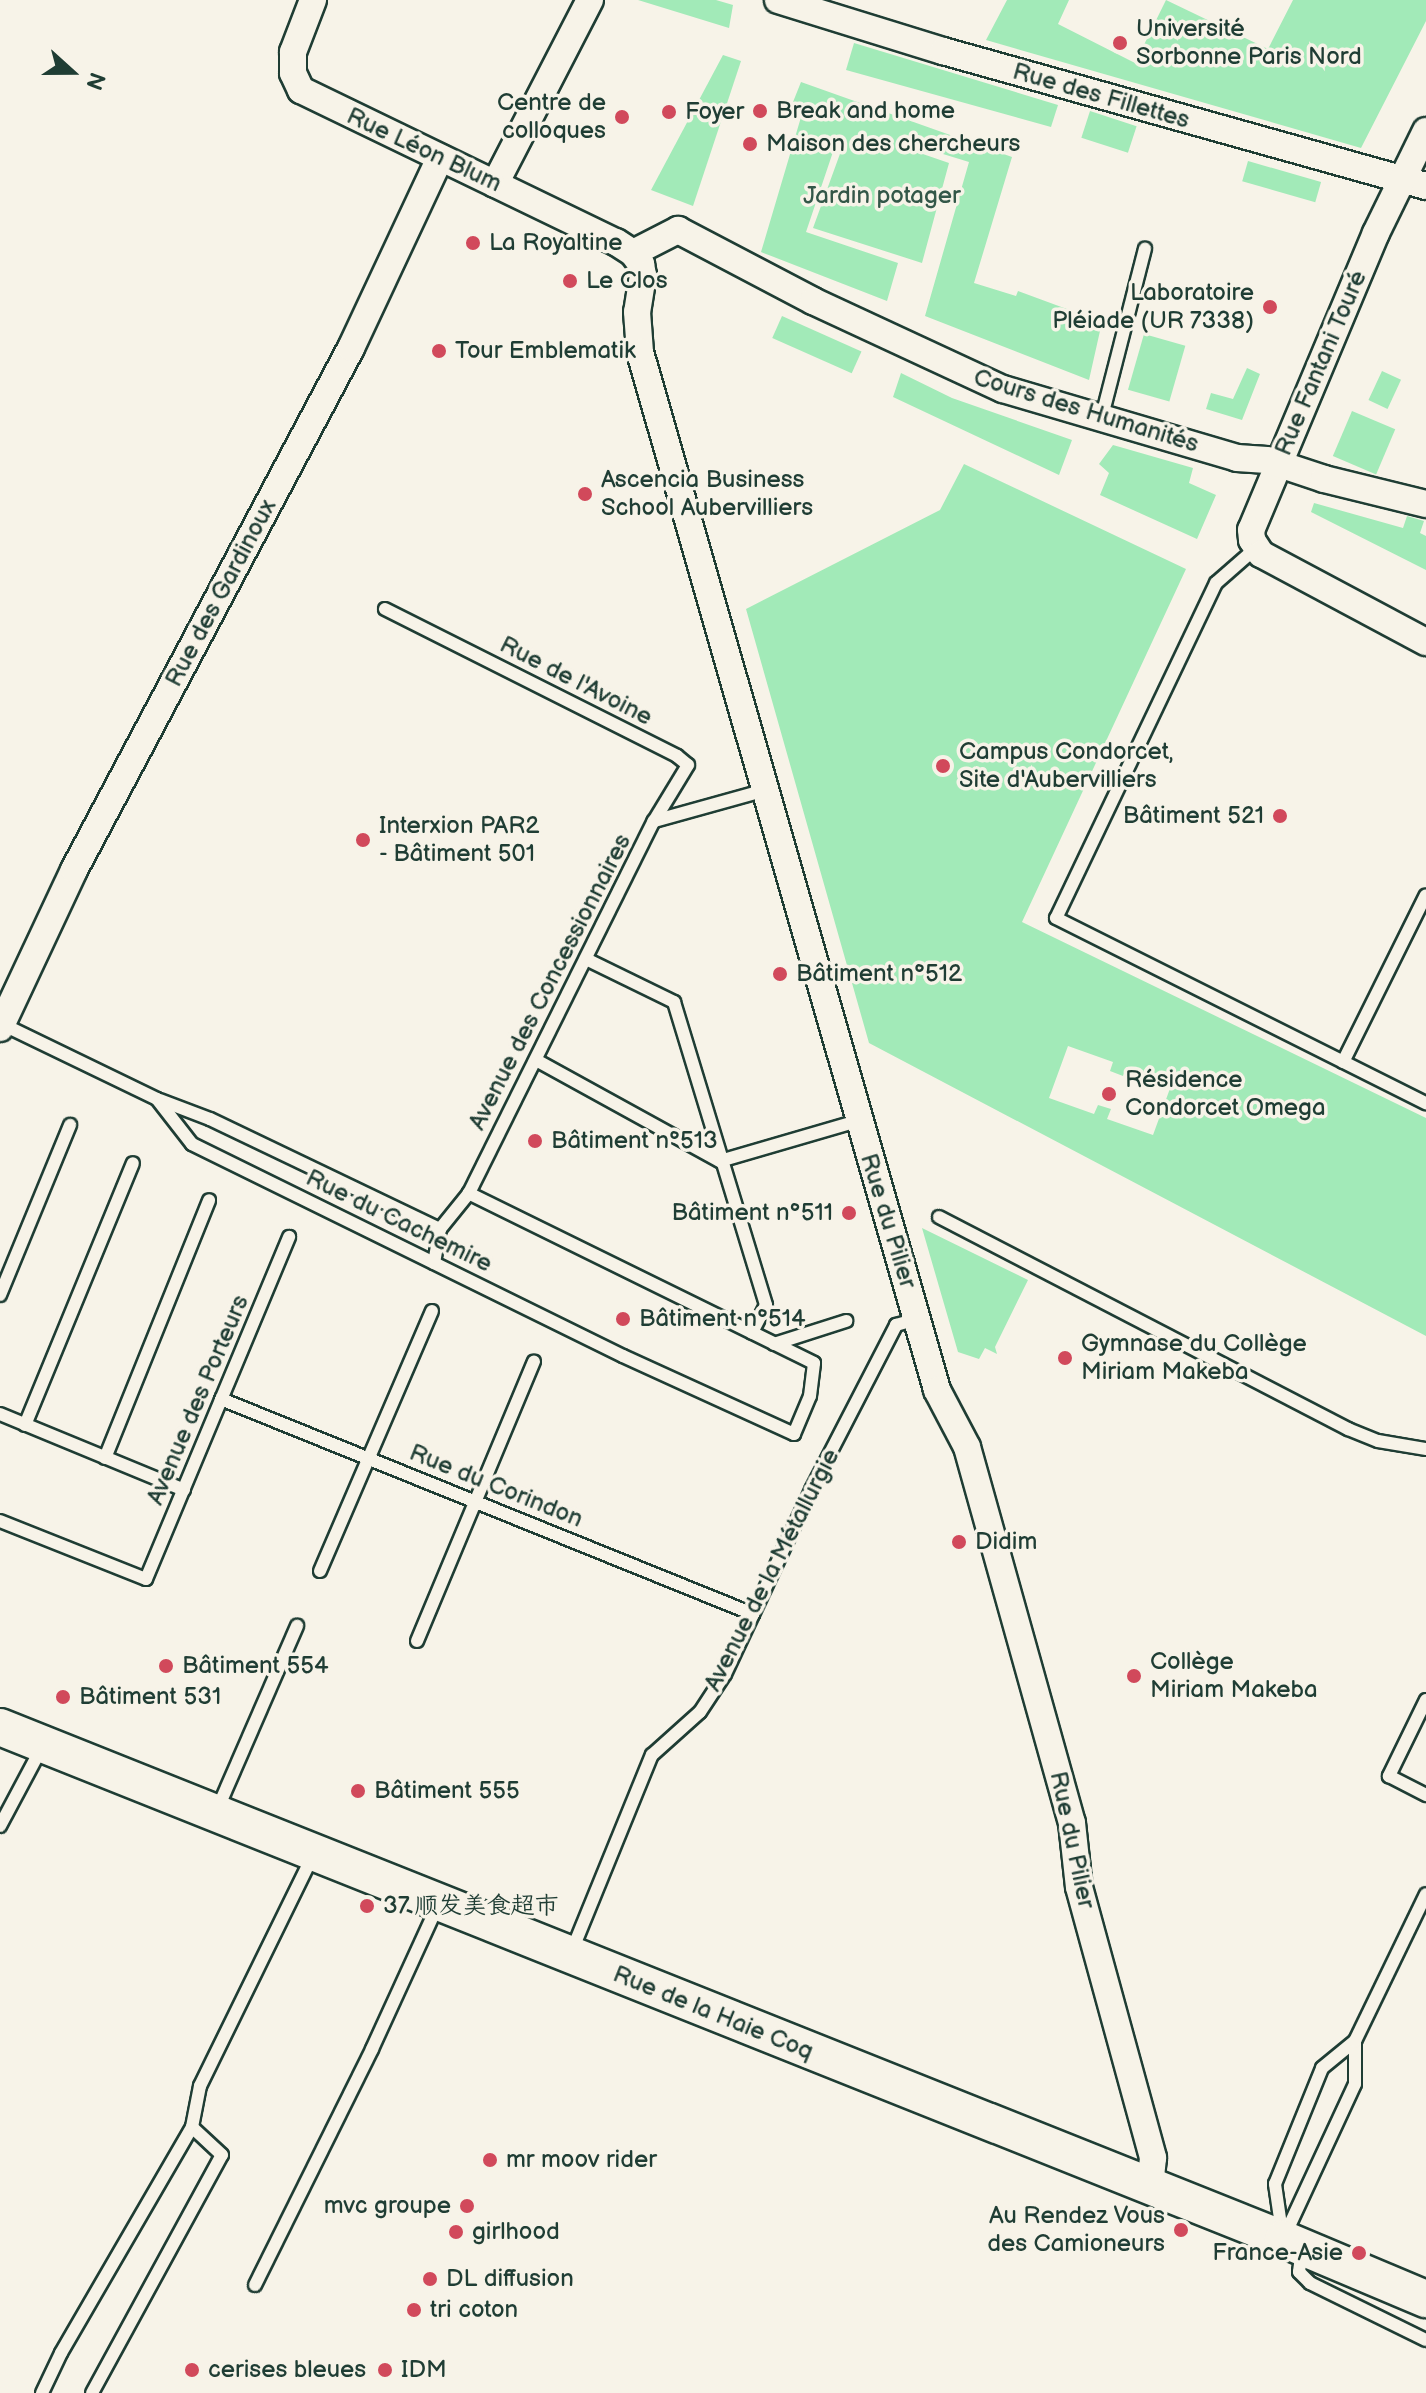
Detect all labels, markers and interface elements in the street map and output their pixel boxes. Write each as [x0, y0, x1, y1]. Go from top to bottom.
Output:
place label: Université Sorbonne Paris Nord [1136, 15, 1362, 71]
north arrow [32, 32, 112, 112]
marker: Université Sorbonne Paris Nord [1111, 34, 1129, 52]
street label: Rue des Fillettes [1009, 57, 1193, 135]
text: N [79, 68, 110, 93]
place label: Centre de colloques [497, 89, 606, 145]
place label: Break and home [776, 97, 955, 125]
place label: Foyer [685, 98, 744, 126]
street label: Rue Léon Blum [342, 102, 506, 198]
marker: Break and home [751, 102, 769, 120]
marker: Foyer [660, 103, 678, 121]
marker: Centre de colloques [613, 108, 631, 126]
place label: Maison des chercheurs [766, 130, 1020, 158]
marker: Maison des chercheurs [741, 135, 759, 153]
park label: Jardin potager [803, 182, 961, 210]
place label: La Royaltine [489, 229, 622, 257]
marker: La Royaltine [464, 234, 482, 252]
street label: Rue Fantani Touré [1269, 266, 1373, 460]
place label: Le Clos [586, 267, 668, 295]
marker: Le Clos [561, 272, 579, 290]
place label: Laboratoire Pléiade (UR 7338) [1052, 279, 1254, 335]
marker: Laboratoire Pléiade (UR 7338) [1261, 298, 1279, 316]
place label: Tour Emblematik [455, 337, 636, 365]
marker: Tour Emblematik [430, 342, 448, 360]
street label: Cours des Humanités [970, 363, 1202, 459]
place label: Ascencia Business School Aubervilliers [601, 466, 813, 522]
marker: Ascencia Business School Aubervilliers [576, 485, 594, 503]
street label: Rue des Gardinoux [159, 494, 283, 692]
street label: Rue de l'Avoine [495, 630, 657, 732]
place label: Campus Condorcet, Site d'Aubervilliers [959, 738, 1173, 794]
marker: Campus Condorcet, Site d'Aubervilliers [934, 757, 952, 775]
place label: Bâtiment 521 [1123, 802, 1264, 830]
marker: Bâtiment 521 [1271, 807, 1289, 825]
place label: Interxion PAR2 - Bâtiment 501 [379, 812, 539, 868]
street label: Avenue des Concessionnaires [463, 829, 637, 1135]
marker: Interxion PAR2 - Bâtiment 501 [354, 831, 372, 849]
place label: Bâtiment n°512 [796, 960, 962, 988]
marker: Bâtiment n°512 [771, 965, 789, 983]
place label: Résidence Condorcet Omega [1125, 1066, 1325, 1122]
marker: Résidence Condorcet Omega [1100, 1085, 1118, 1103]
place label: Bâtiment n°513 [551, 1127, 718, 1155]
marker: Bâtiment n°513 [526, 1132, 544, 1150]
street label: Rue du Pilier [854, 1150, 922, 1292]
street label: Rue du Cachemire [301, 1163, 497, 1279]
place label: Bâtiment n°511 [672, 1199, 833, 1227]
marker: Bâtiment n°511 [840, 1204, 858, 1222]
street label: Avenue des Porteurs [141, 1291, 255, 1509]
place label: Bâtiment n°514 [639, 1305, 806, 1333]
marker: Bâtiment n°514 [614, 1310, 632, 1328]
place label: Gymnase du Collège Miriam Makeba [1081, 1330, 1307, 1386]
marker: Gymnase du Collège Miriam Makeba [1056, 1349, 1074, 1367]
street label: Rue du Corindon [405, 1438, 587, 1534]
street label: Avenue de la Métallurgie [698, 1444, 846, 1696]
place label: Didim [975, 1528, 1037, 1556]
marker: Didim [950, 1533, 968, 1551]
place label: Collège Miriam Makeba [1150, 1648, 1317, 1704]
place label: Bâtiment 554 [182, 1652, 329, 1680]
marker: Bâtiment 554 [157, 1657, 175, 1675]
marker: Collège Miriam Makeba [1125, 1667, 1143, 1685]
place label: Bâtiment 531 [79, 1683, 221, 1711]
marker: Bâtiment 531 [54, 1688, 72, 1706]
street label: Rue du Pilier [1043, 1769, 1101, 1911]
place label: Bâtiment 555 [374, 1777, 520, 1805]
marker: Bâtiment 555 [349, 1782, 367, 1800]
place label: 37 顺发美食超市 [383, 1892, 560, 1920]
marker: 37 顺发美食超市 [358, 1897, 376, 1915]
street label: Rue de la Haie Coq [609, 1960, 817, 2066]
place label: mr moov rider [506, 2146, 657, 2174]
marker: mr moov rider [481, 2151, 499, 2169]
place label: mvc groupe [324, 2192, 451, 2220]
marker: mvc groupe [458, 2197, 476, 2215]
place label: Au Rendez Vous des Camioneurs [987, 2202, 1165, 2258]
place label: girlhood [472, 2218, 560, 2246]
marker: Au Rendez Vous des Camioneurs [1172, 2221, 1190, 2239]
marker: girlhood [447, 2223, 465, 2241]
place label: France-Asie [1212, 2239, 1343, 2267]
marker: France-Asie [1350, 2244, 1368, 2262]
place label: DL diffusion [446, 2265, 574, 2293]
marker: DL diffusion [421, 2270, 439, 2288]
place label: tri coton [430, 2296, 518, 2324]
marker: tri coton [405, 2301, 423, 2319]
place label: cerises bleues [208, 2356, 366, 2384]
place label: IDM [401, 2356, 447, 2384]
marker: cerises bleues [183, 2361, 201, 2379]
marker: IDM [376, 2361, 394, 2379]

